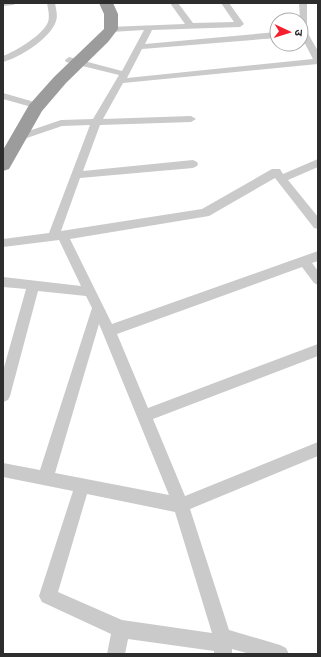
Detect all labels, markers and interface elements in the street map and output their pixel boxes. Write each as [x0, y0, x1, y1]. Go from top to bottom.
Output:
north arrow [269, 12, 309, 52]
text: उ [293, 29, 306, 37]

